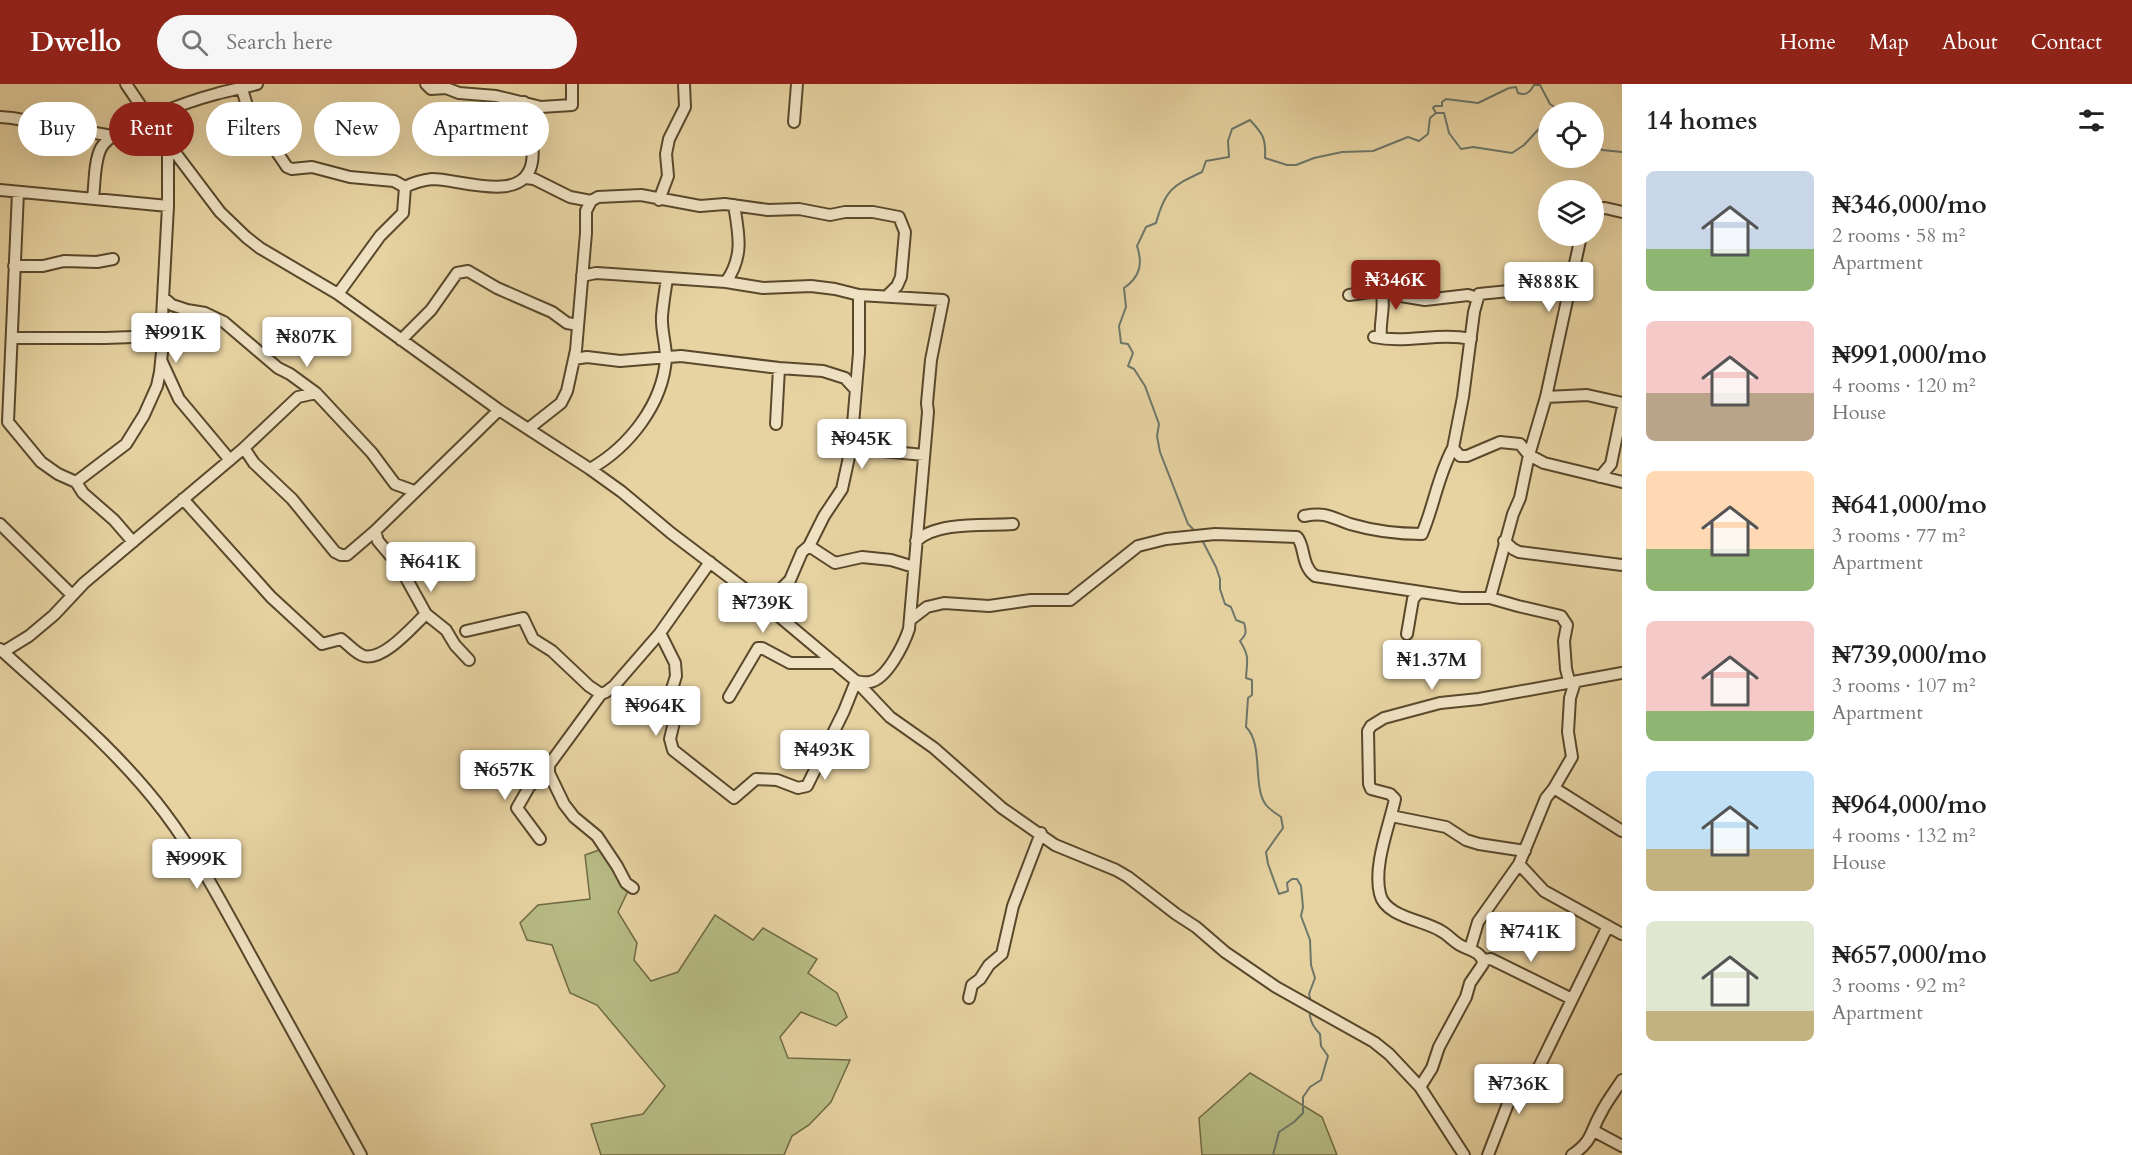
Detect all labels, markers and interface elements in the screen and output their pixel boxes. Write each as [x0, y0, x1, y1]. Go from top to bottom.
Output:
search box [157, 15, 577, 69]
text: Dwello [30, 23, 121, 61]
icon: search [178, 26, 211, 59]
text: Search here [226, 27, 333, 57]
text: Home [1780, 28, 1836, 57]
text: Map [1869, 28, 1909, 57]
text: About [1942, 28, 1998, 57]
text: Contact [2031, 28, 2102, 57]
chip: Buy [18, 102, 97, 156]
chip: Rent [109, 102, 194, 156]
chip: Filters [206, 102, 302, 156]
chip: New [314, 102, 400, 156]
chip: Apartment [412, 102, 549, 156]
map controls [1538, 102, 1604, 246]
button: locate [1538, 102, 1604, 168]
text: 14 homes [1646, 103, 1757, 138]
icon: filters [2075, 104, 2108, 137]
button: layers [1538, 180, 1604, 246]
text: ₦346,000/mo [1832, 187, 1987, 222]
icon: home [1694, 195, 1766, 267]
text: 2 rooms · 58 m² [1832, 222, 1965, 249]
text: Apartment [1832, 249, 1923, 276]
pin: ₦346K [1354, 260, 1438, 311]
pin: ₦888K [1507, 262, 1591, 313]
text: ₦346K [1365, 266, 1427, 293]
text: ₦888K [1518, 268, 1580, 295]
pin: ₦991K [134, 313, 218, 364]
pin: ₦807K [265, 317, 349, 368]
text: ₦991K [145, 319, 207, 346]
text: ₦807K [276, 323, 338, 350]
text: ₦991,000/mo [1832, 337, 1987, 372]
icon: home [1694, 345, 1766, 417]
text: 4 rooms · 120 m² [1832, 372, 1976, 399]
text: House [1832, 399, 1886, 426]
pin: ₦945K [820, 419, 904, 470]
text: ₦945K [831, 425, 893, 452]
text: ₦641,000/mo [1832, 487, 1987, 522]
icon: home [1694, 495, 1766, 567]
text: 3 rooms · 77 m² [1832, 522, 1965, 549]
pin: ₦641K [389, 542, 473, 593]
text: ₦641K [400, 548, 462, 575]
text: Apartment [1832, 549, 1923, 576]
pin: ₦739K [721, 583, 805, 634]
text: ₦739K [732, 589, 794, 616]
text: ₦739,000/mo [1832, 637, 1987, 672]
pin: ₦1.37M [1383, 640, 1481, 691]
icon: home [1694, 645, 1766, 717]
text: ₦1.37M [1397, 646, 1467, 673]
text: 3 rooms · 107 m² [1832, 672, 1976, 699]
pin: ₦964K [614, 686, 698, 737]
text: ₦964K [625, 692, 687, 719]
text: Apartment [1832, 699, 1923, 726]
pin: ₦493K [783, 730, 867, 781]
text: ₦493K [794, 736, 856, 763]
pin: ₦657K [463, 750, 547, 801]
text: ₦657K [474, 756, 536, 783]
text: ₦964,000/mo [1832, 787, 1987, 822]
icon: home [1694, 795, 1766, 867]
text: 4 rooms · 132 m² [1832, 822, 1976, 849]
pin: ₦999K [155, 839, 239, 890]
text: ₦999K [166, 845, 228, 872]
text: House [1832, 849, 1886, 876]
pin: ₦741K [1489, 912, 1573, 963]
text: ₦741K [1500, 918, 1562, 945]
text: ₦657,000/mo [1832, 937, 1987, 972]
icon: home [1694, 945, 1766, 1017]
text: 3 rooms · 92 m² [1832, 972, 1965, 999]
text: Apartment [1832, 999, 1923, 1026]
pin: ₦736K [1477, 1064, 1561, 1115]
text: ₦736K [1488, 1070, 1550, 1097]

